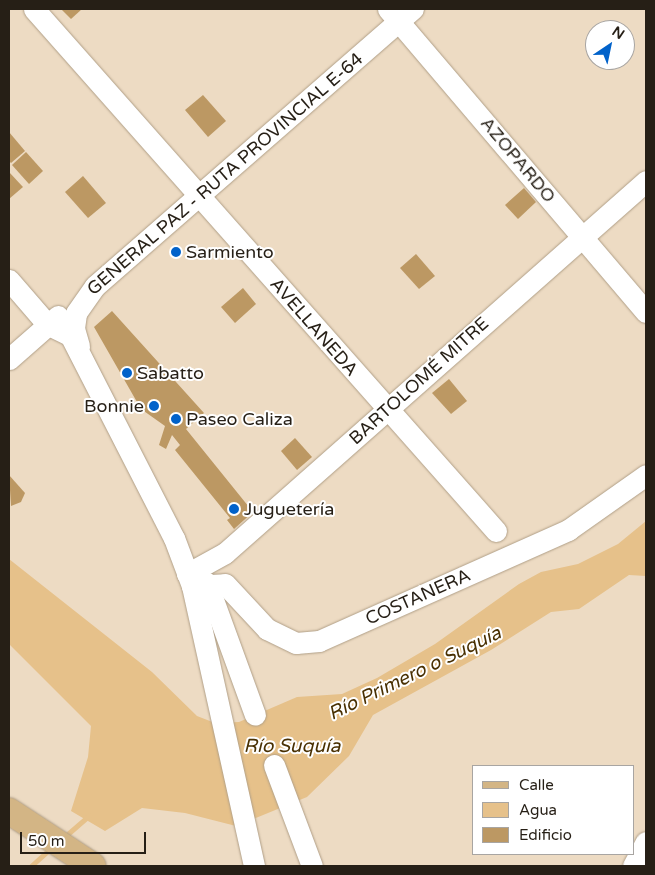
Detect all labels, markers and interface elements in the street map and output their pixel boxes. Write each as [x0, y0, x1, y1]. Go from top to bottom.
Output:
north arrow [585, 20, 635, 70]
text: N [609, 23, 628, 43]
street label: GENERAL PAZ - RUTA PROVINCIAL E-64 [83, 48, 367, 300]
street label: AZOPARDO [476, 113, 560, 207]
place label: Sarmiento [186, 241, 274, 263]
marker: Sarmiento [170, 246, 182, 258]
street label: AVELLANEDA [265, 273, 363, 381]
street label: BARTOLOMÉ MITRE [345, 313, 493, 449]
place label: Sabatto [137, 362, 204, 384]
marker: Sabatto [121, 367, 133, 379]
place label: Bonnie [84, 395, 144, 417]
marker: Bonnie [148, 400, 160, 412]
place label: Paseo Caliza [186, 408, 293, 430]
marker: Paseo Caliza [170, 413, 182, 425]
place label: Juguetería [244, 498, 334, 520]
marker: Juguetería [228, 503, 240, 515]
street label: COSTANERA [362, 564, 474, 630]
water label: Río Primero o Suquía [325, 622, 505, 726]
water label: Río Suquía [244, 736, 340, 758]
legend [472, 765, 635, 855]
text: Calle [519, 776, 554, 794]
text: Agua [519, 801, 557, 819]
scale bar [22, 822, 149, 854]
text: Edificio [519, 826, 572, 844]
text: 50 m [28, 832, 65, 850]

